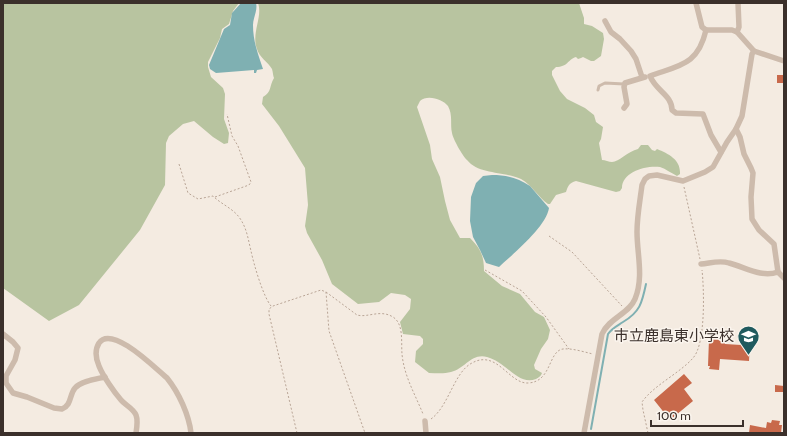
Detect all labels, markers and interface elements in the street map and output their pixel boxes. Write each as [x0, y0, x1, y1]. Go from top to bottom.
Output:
school or university icon: 市立鹿島東小学校 [736, 323, 762, 356]
place label: 市立鹿島東小学校 [614, 327, 734, 345]
scale bar [651, 402, 743, 428]
text: 100 m [657, 408, 691, 423]

